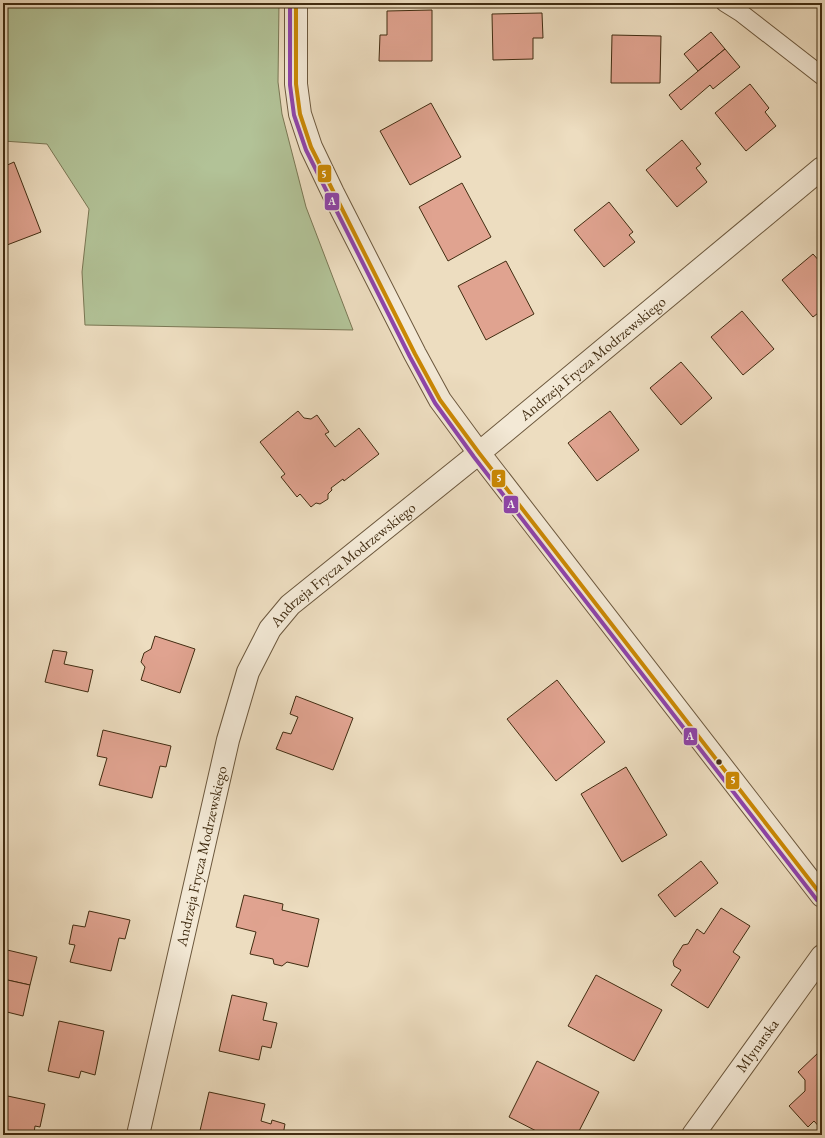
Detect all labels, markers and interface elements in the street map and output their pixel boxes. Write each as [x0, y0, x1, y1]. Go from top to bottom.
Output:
line badge: 5 [317, 164, 332, 183]
text: 5 [321, 167, 327, 181]
line badge: A [324, 192, 340, 211]
text: A [327, 194, 336, 208]
street label: Andrzeja Frycza Modrzewskiego [515, 292, 670, 425]
line badge: 5 [491, 469, 506, 488]
text: 5 [496, 471, 502, 485]
line badge: A [503, 495, 519, 514]
text: A [506, 497, 515, 511]
street label: Andrzeja Frycza Modrzewskiego [265, 498, 419, 631]
line badge: A [683, 727, 698, 746]
text: A [685, 729, 694, 743]
unlabelled marker [714, 757, 724, 767]
street label: Andrzeja Frycza Modrzewskiego [171, 764, 231, 949]
line badge: 5 [725, 771, 740, 790]
text: 5 [730, 773, 736, 787]
street label: Młynarska [731, 1015, 782, 1076]

